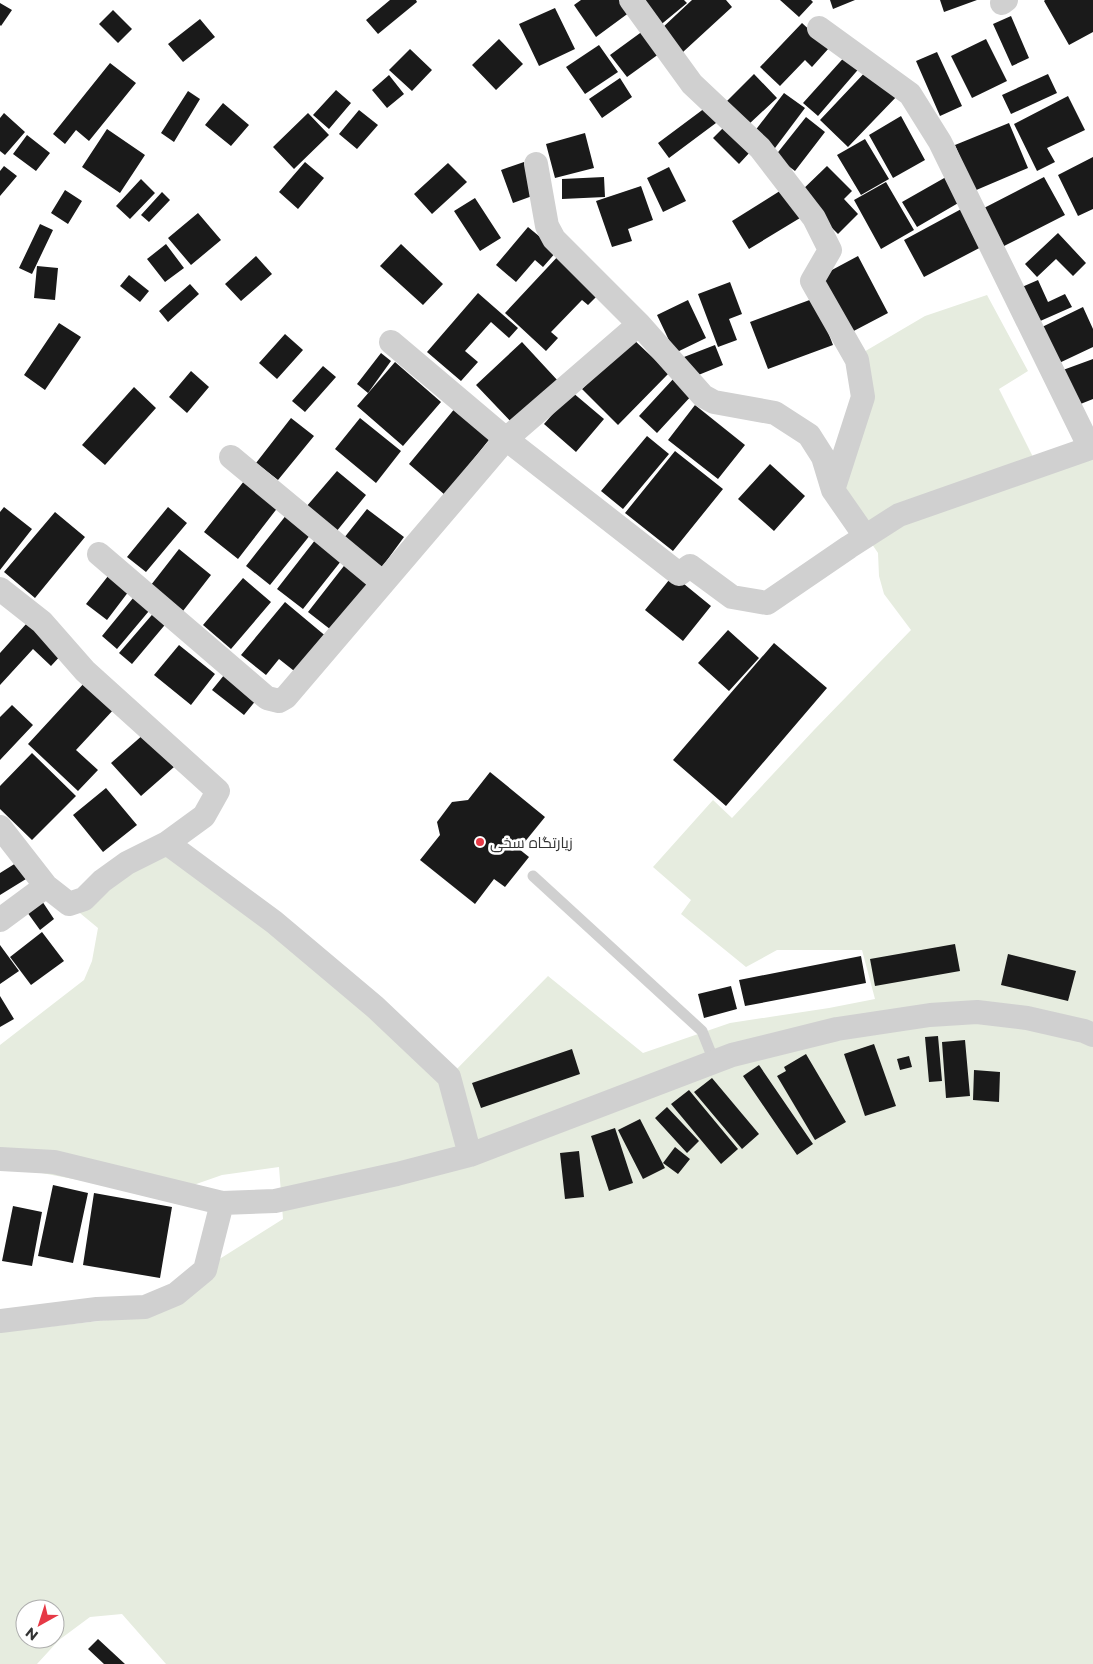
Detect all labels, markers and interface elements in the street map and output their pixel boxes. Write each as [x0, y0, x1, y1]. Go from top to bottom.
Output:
place label: زیارتگاه سخی [490, 833, 573, 853]
marker: زیارتگاه سخی [474, 836, 486, 848]
north arrow [15, 1599, 65, 1649]
text: N [22, 1624, 42, 1645]

